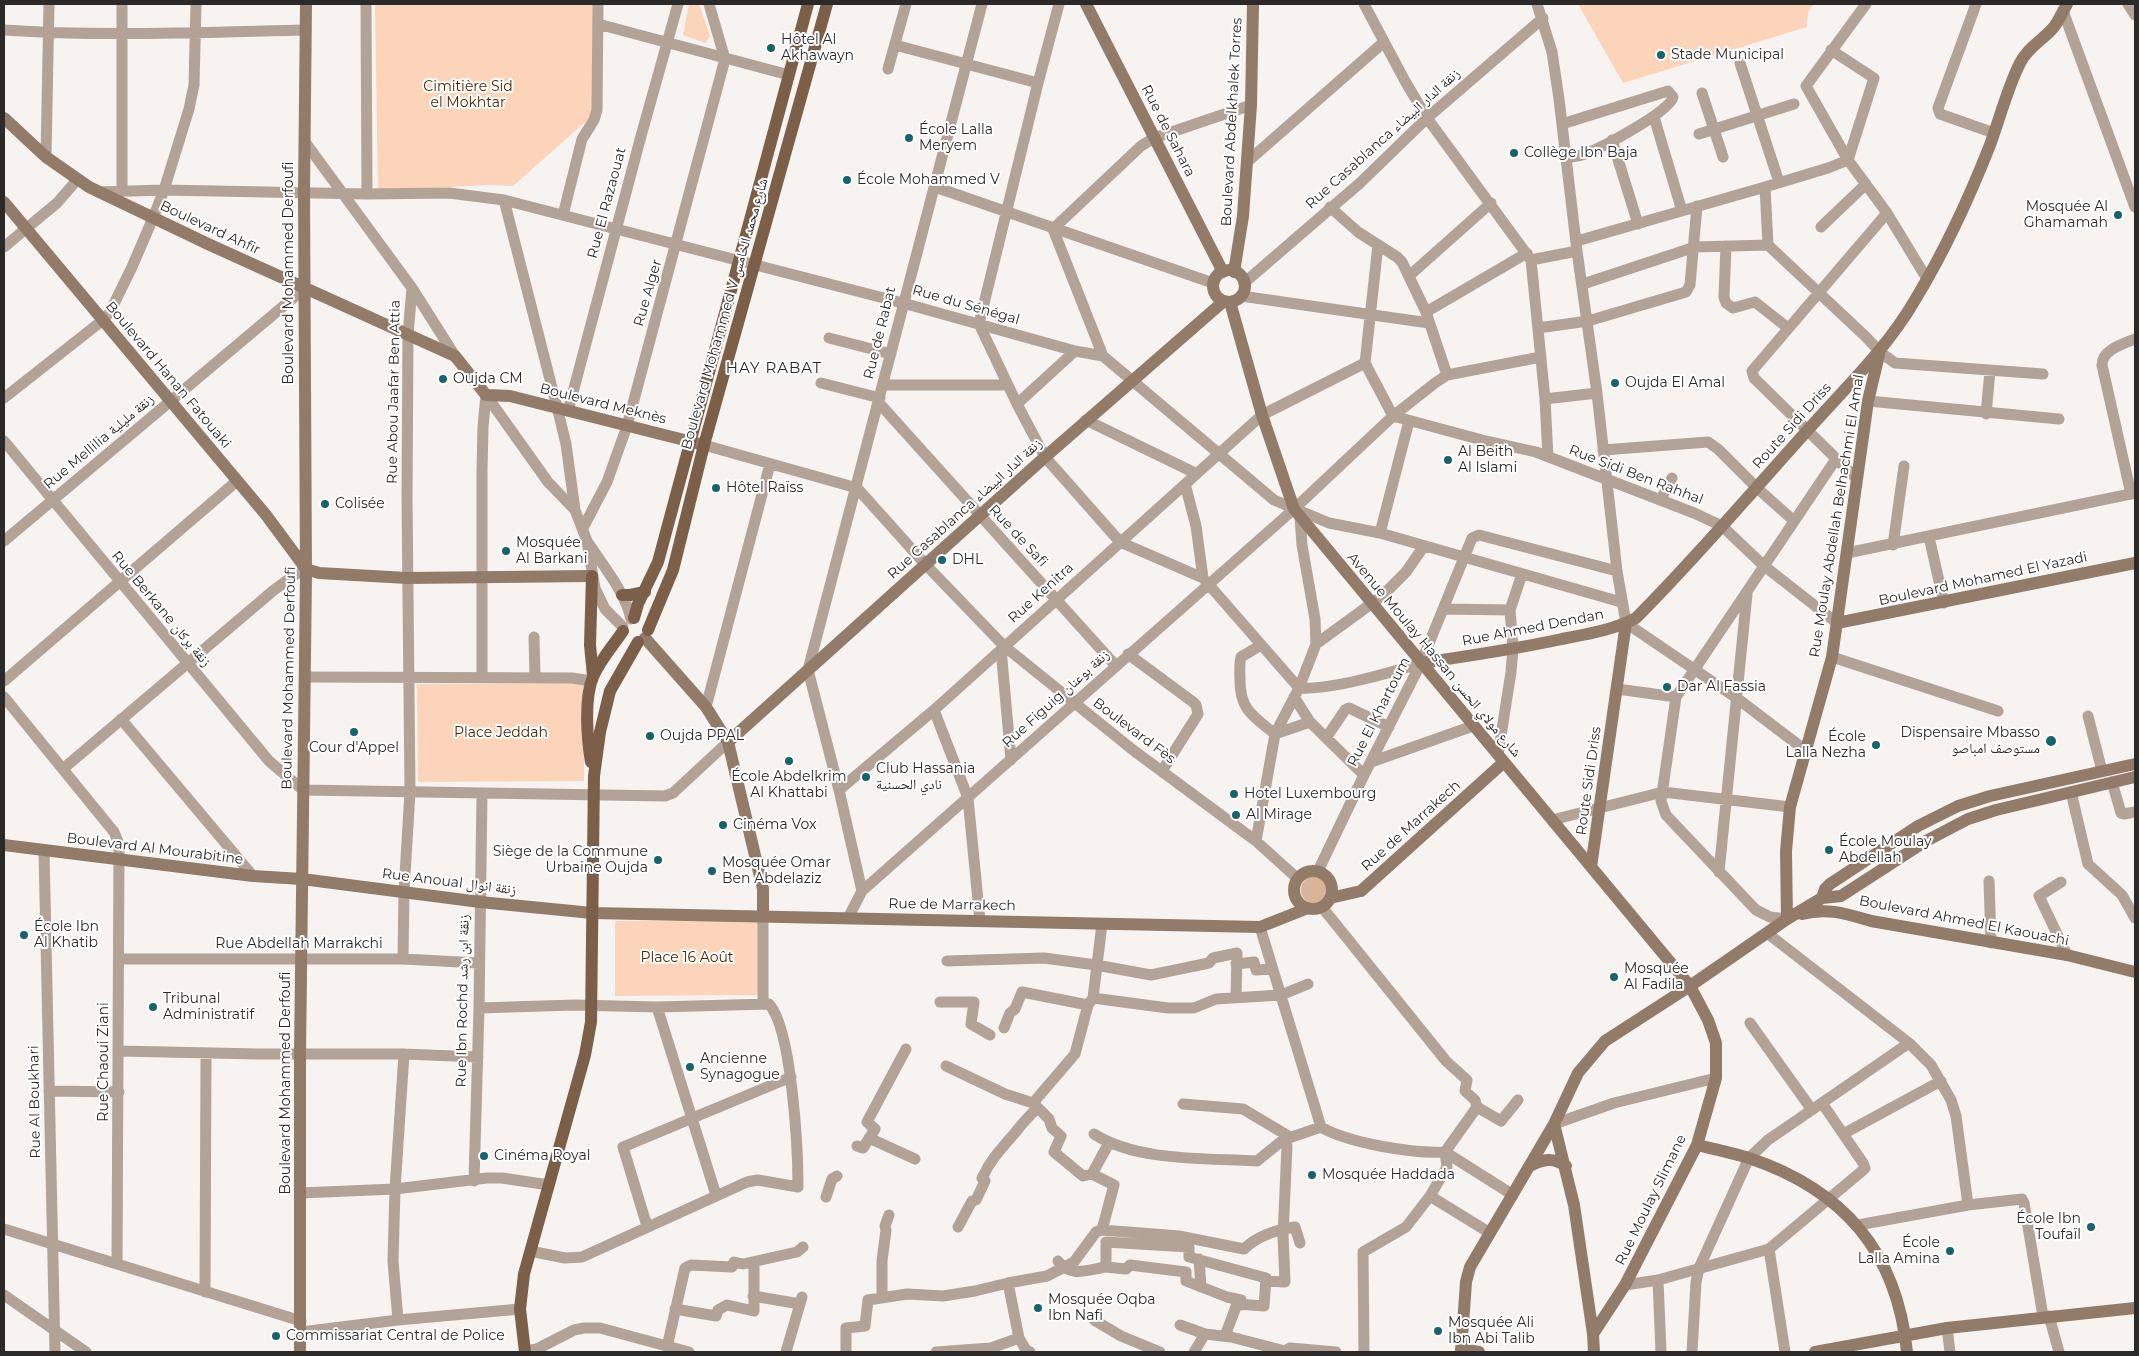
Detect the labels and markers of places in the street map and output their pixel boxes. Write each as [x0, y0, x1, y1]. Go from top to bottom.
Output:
place label: Hôtel Al Akhawayn [781, 32, 854, 64]
marker: Hôtel Al Akhawayn [765, 42, 777, 54]
place label: Stade Municipal [1671, 47, 1784, 63]
marker: Stade Municipal [1655, 49, 1667, 61]
place label: École Lalla Meryem [919, 122, 993, 154]
marker: École Lalla Meryem [903, 132, 915, 144]
place label: Collège Ibn Baja [1524, 145, 1638, 161]
marker: Collège Ibn Baja [1508, 147, 1520, 159]
place label: École Mohammed V [857, 172, 1000, 188]
marker: École Mohammed V [841, 174, 853, 186]
place label: Mosquée Al Ghamamah [2024, 199, 2108, 232]
marker: Mosquée Al Ghamamah [2112, 209, 2124, 221]
place label: Oujda CM [453, 371, 523, 387]
marker: Oujda CM [437, 373, 449, 385]
place label: Oujda El Amal [1625, 375, 1725, 391]
marker: Oujda El Amal [1609, 377, 1621, 389]
place label: Al Beith Al Islami [1458, 444, 1517, 477]
marker: Al Beith Al Islami [1442, 454, 1454, 466]
place label: Hôtel Raïss [726, 480, 803, 496]
marker: Hôtel Raïss [710, 482, 722, 494]
place label: Colisée [335, 496, 385, 512]
marker: Colisée [319, 498, 331, 510]
place label: Mosquée Al Barkani [516, 535, 588, 568]
marker: Mosquée Al Barkani [500, 545, 512, 557]
place label: DHL [952, 552, 983, 568]
marker: DHL [936, 554, 948, 566]
place label: Dar Al Fassia [1677, 679, 1766, 695]
marker: Dar Al Fassia [1661, 681, 1673, 693]
place label: Dispensaire Mbasso مستوصف امباصو [1900, 725, 2040, 758]
marker: Cour d'Appel [348, 726, 360, 738]
place label: Oujda PPAL [660, 728, 744, 744]
place label: École Lalla Nezha [1785, 729, 1866, 762]
marker: Oujda PPAL [644, 730, 656, 742]
marker: Dispensaire Mbasso مستوصف امباصو [2044, 734, 2058, 748]
marker: École Lalla Nezha [1870, 739, 1882, 751]
place label: Cour d'Appel [309, 740, 399, 756]
marker: École Abdelkrim Al Khattabi [783, 755, 795, 767]
place label: Club Hassania نادي الحسنية [876, 761, 975, 794]
place label: École Abdelkrim Al Khattabi [731, 769, 847, 802]
marker: Club Hassania نادي الحسنية [860, 771, 872, 783]
place label: Hotel Luxembourg [1244, 786, 1376, 802]
marker: Hotel Luxembourg [1228, 788, 1240, 800]
place label: Al Mirage [1246, 807, 1312, 823]
marker: Al Mirage [1230, 809, 1242, 821]
place label: Cinéma Vox [733, 817, 816, 833]
marker: Cinéma Vox [717, 819, 729, 831]
place label: École Moulay Abdellah [1839, 834, 1932, 866]
place label: Siège de la Commune Urbaine Oujda [493, 844, 648, 876]
marker: École Moulay Abdellah [1823, 844, 1835, 856]
marker: Siège de la Commune Urbaine Oujda [652, 854, 664, 866]
place label: Mosquée Omar Ben Abdelaziz [722, 855, 831, 888]
marker: Mosquée Omar Ben Abdelaziz [706, 865, 718, 877]
place label: École Ibn Al Khatib [34, 919, 99, 952]
marker: École Ibn Al Khatib [18, 929, 30, 941]
place label: Mosquée Al Fadila [1624, 961, 1689, 994]
marker: Mosquée Al Fadila [1608, 971, 1620, 983]
place label: Tribunal Administratif [163, 991, 254, 1024]
marker: Tribunal Administratif [147, 1001, 159, 1013]
place label: Ancienne Synagogue [700, 1051, 780, 1084]
marker: Ancienne Synagogue [684, 1061, 696, 1073]
place label: Cinéma Royal [494, 1148, 590, 1164]
marker: Cinéma Royal [478, 1150, 490, 1162]
place label: Mosquée Haddada [1322, 1167, 1455, 1183]
marker: Mosquée Haddada [1306, 1169, 1318, 1181]
place label: École Ibn Toufaïl [2016, 1211, 2081, 1244]
marker: École Ibn Toufaïl [2085, 1221, 2097, 1233]
place label: École Lalla Amina [1858, 1235, 1940, 1268]
marker: École Lalla Amina [1944, 1245, 1956, 1257]
place label: Mosquée Oqba Ibn Nafi [1048, 1292, 1155, 1324]
marker: Mosquée Oqba Ibn Nafi [1032, 1302, 1044, 1314]
place label: Mosquée Ali Ibn Abi Talib [1448, 1315, 1535, 1348]
marker: Mosquée Ali Ibn Abi Talib [1432, 1325, 1444, 1337]
place label: Commissariat Central de Police [286, 1328, 505, 1344]
marker: Commissariat Central de Police [270, 1330, 282, 1342]

